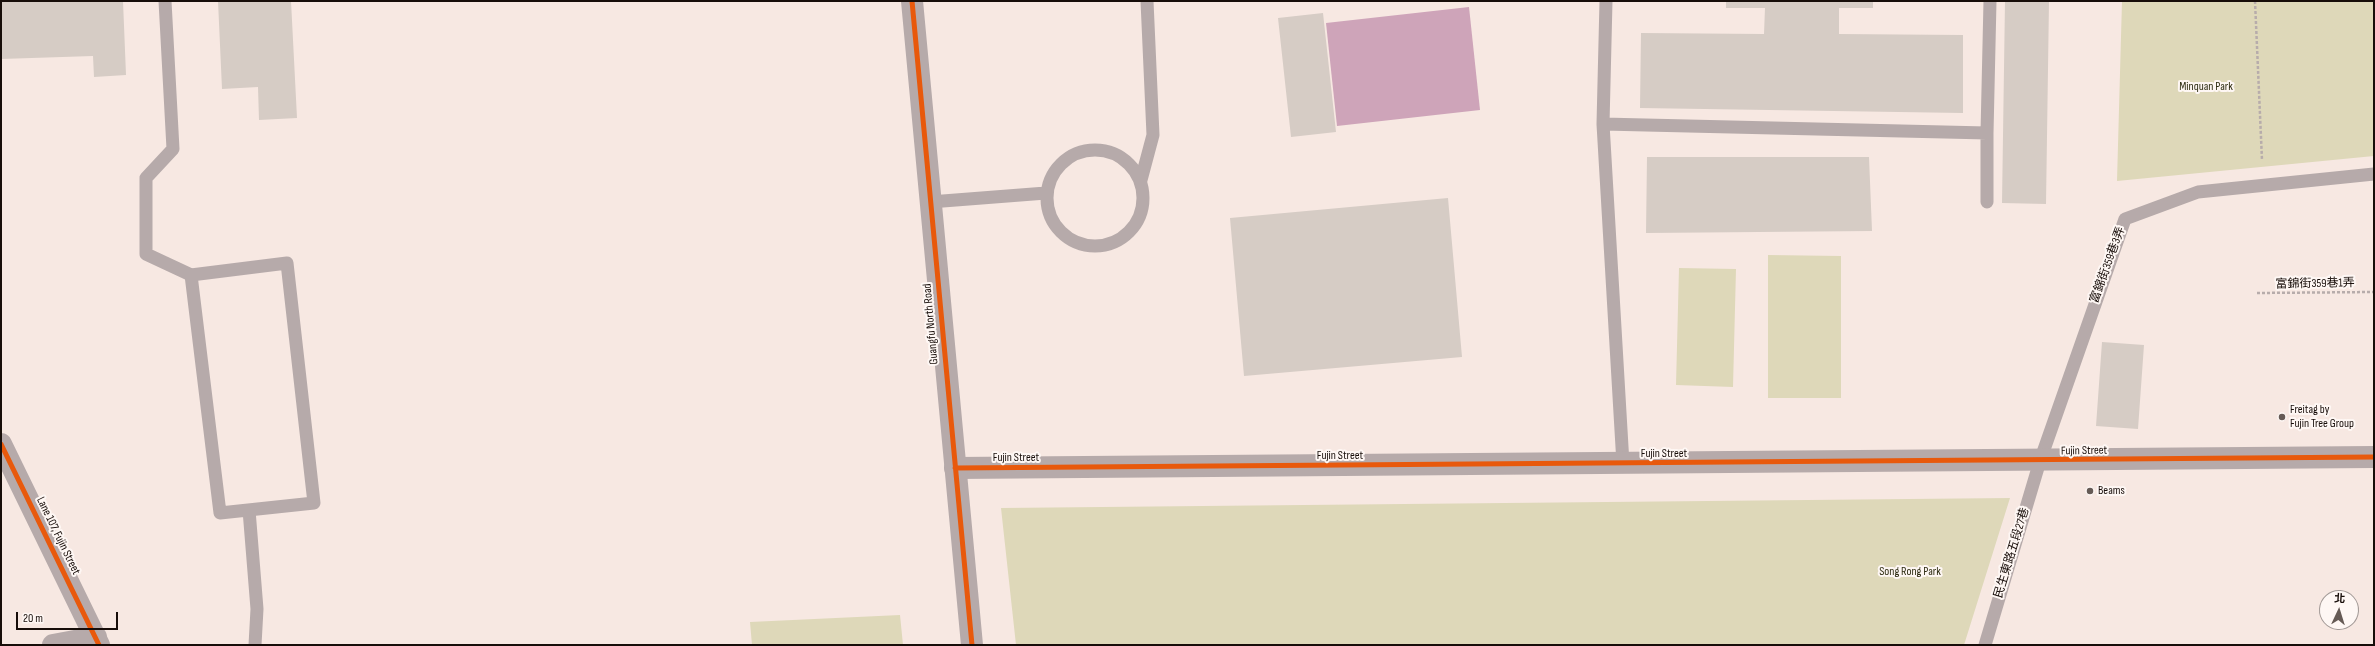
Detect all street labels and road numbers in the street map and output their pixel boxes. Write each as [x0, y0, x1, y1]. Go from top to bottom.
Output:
street label: 富錦街359巷3弄 [2088, 225, 2128, 305]
street label: 富錦街359巷1弄 [2275, 276, 2355, 292]
street label: Guangfu North Road [920, 283, 942, 365]
street label: Fujin Street [2061, 443, 2107, 459]
street label: Fujin Street [1641, 447, 1687, 461]
street label: Fujin Street [1317, 449, 1363, 463]
street label: Fujin Street [993, 451, 1039, 465]
street label: Lane 107, Fujin Street [33, 495, 83, 577]
street label: 民生東路五段27巷 [1991, 506, 2033, 600]

